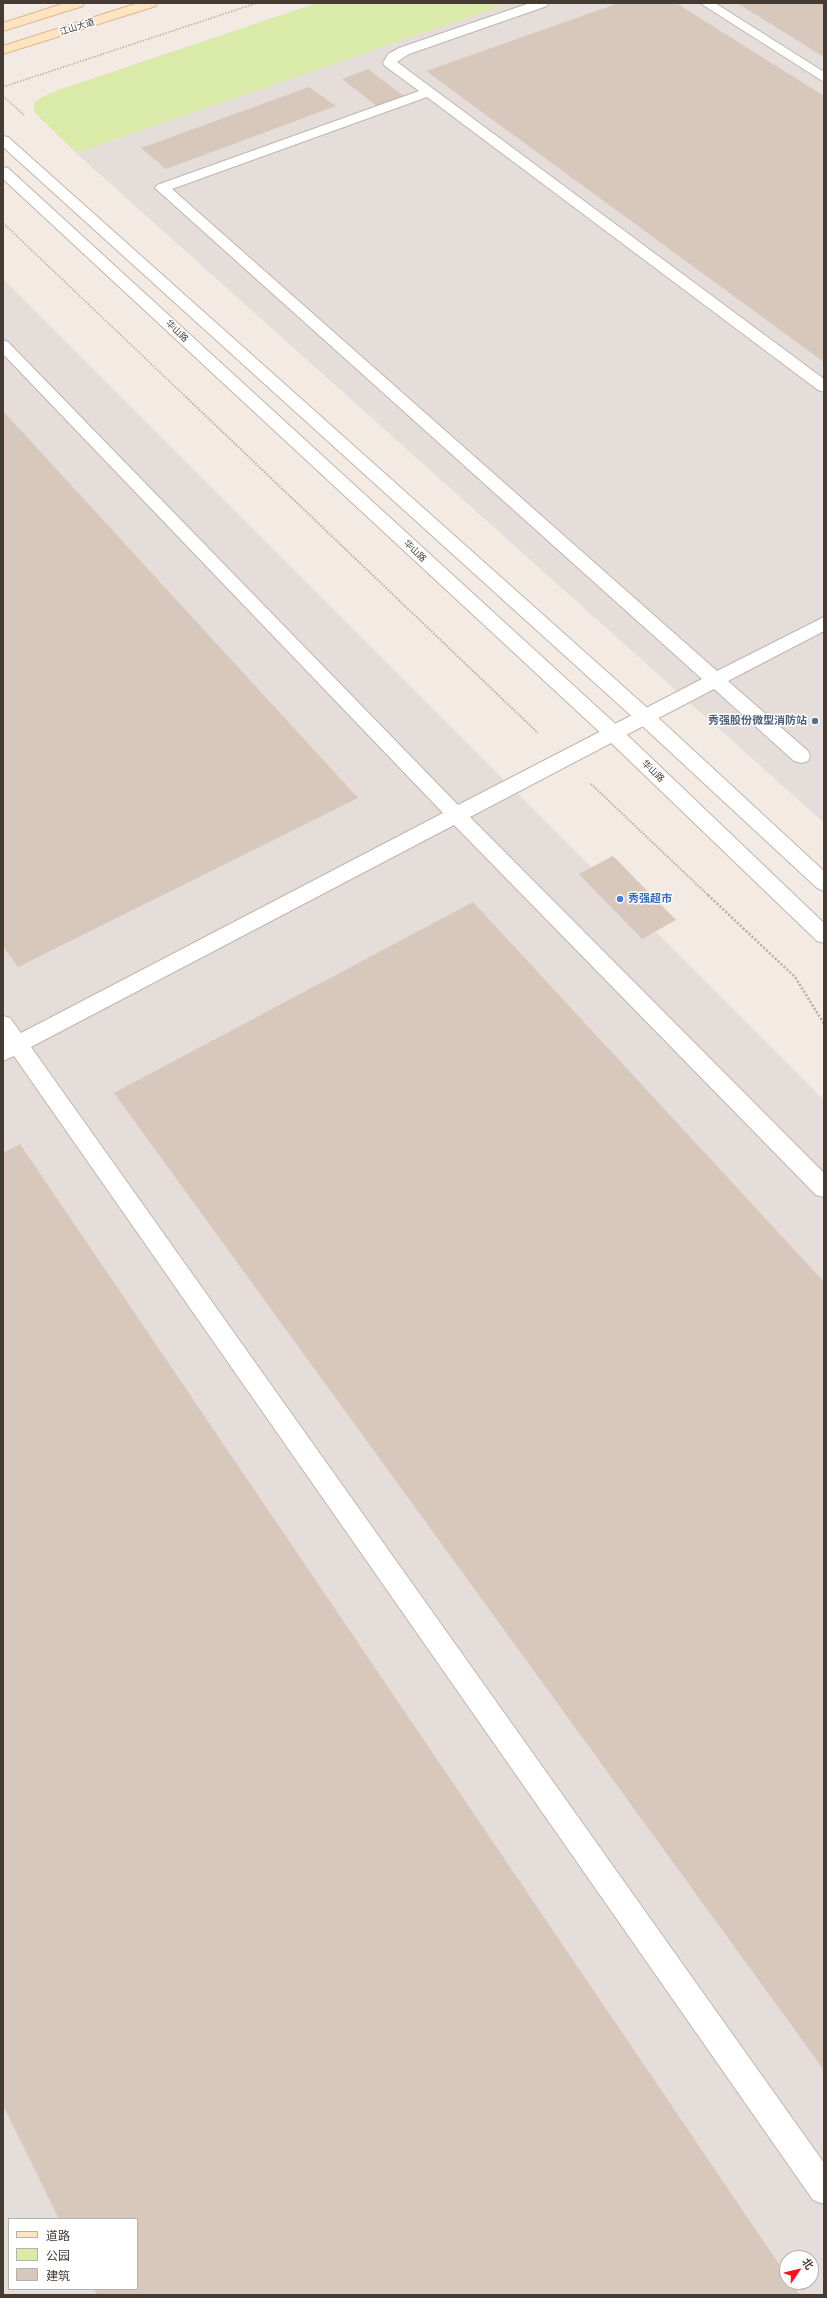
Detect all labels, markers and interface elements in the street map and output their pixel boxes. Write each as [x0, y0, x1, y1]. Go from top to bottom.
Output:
street label: 江山大道 [58, 16, 96, 38]
street label: 华山路 [163, 318, 191, 344]
street label: 华山路 [401, 538, 429, 564]
place label: 秀强股份微型消防站 [708, 714, 807, 728]
marker: 秀强股份微型消防站 [810, 716, 820, 726]
street label: 华山路 [640, 758, 666, 784]
place label: 秀强超市 [628, 892, 672, 906]
marker: 秀强超市 [615, 894, 625, 904]
legend [8, 2218, 138, 2290]
text: 道路 [46, 2228, 70, 2243]
text: 公园 [46, 2248, 70, 2263]
north arrow [779, 2250, 819, 2290]
text: 北 [800, 2255, 817, 2272]
text: 建筑 [46, 2268, 70, 2283]

